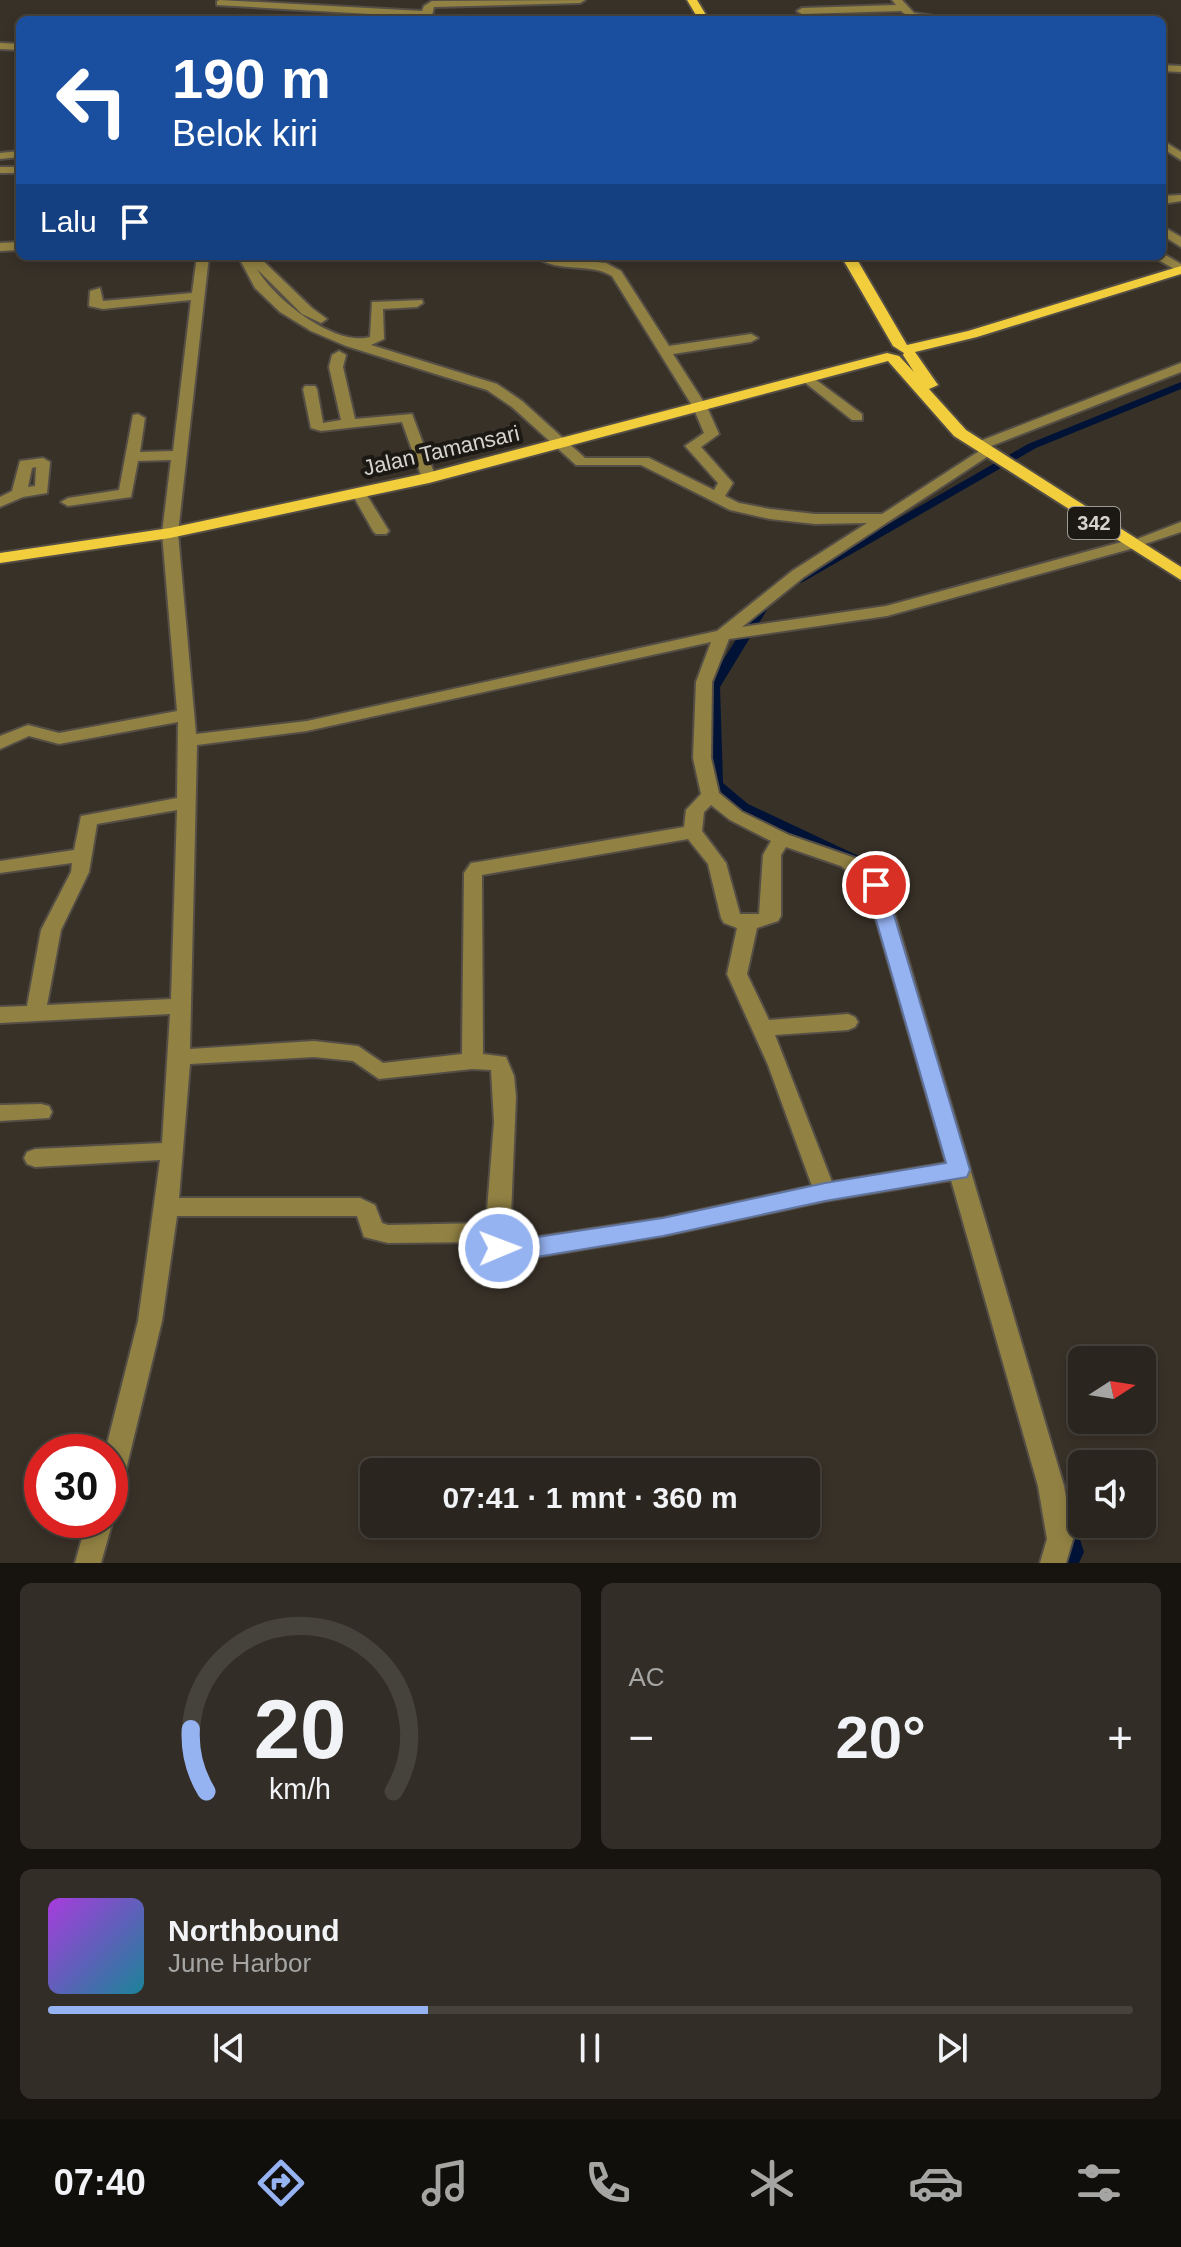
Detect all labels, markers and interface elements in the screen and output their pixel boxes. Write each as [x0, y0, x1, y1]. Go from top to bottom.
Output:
text: 190 m [172, 47, 331, 110]
icon: left [40, 48, 144, 152]
text: Belok kiri [172, 113, 318, 154]
icon: arrive [113, 200, 157, 244]
text: Lalu [40, 205, 97, 238]
street label: Jalan Tamansari [360, 420, 522, 481]
road number: 342 [1068, 507, 1120, 539]
pin [842, 851, 910, 919]
icon: arrive [854, 863, 898, 907]
position arrow [457, 1206, 541, 1290]
north arrow [1068, 1346, 1156, 1434]
map controls [1068, 1346, 1156, 1538]
speed limit sign: 30 [24, 1434, 128, 1538]
button: sound [1068, 1450, 1156, 1538]
text: 07:41 · 1 mnt · 360 m [442, 1481, 738, 1514]
text: AC [629, 1662, 665, 1692]
text: 20 [254, 1683, 347, 1776]
text: 20° [835, 1704, 926, 1771]
text: − [629, 1713, 654, 1762]
text: + [1107, 1713, 1133, 1762]
text: km/h [269, 1773, 331, 1805]
text: Northbound [168, 1914, 340, 1947]
text: June Harbor [168, 1948, 311, 1978]
icon: previous [207, 2026, 251, 2070]
icon: pause [568, 2026, 612, 2070]
icon: next [930, 2026, 974, 2070]
icon: directions [253, 2155, 309, 2211]
icon: music [417, 2155, 473, 2211]
icon: phone [580, 2155, 636, 2211]
icon: climate [744, 2155, 800, 2211]
icon: car [908, 2155, 964, 2211]
icon: filters [1071, 2155, 1127, 2211]
text: 07:40 [54, 2162, 146, 2203]

